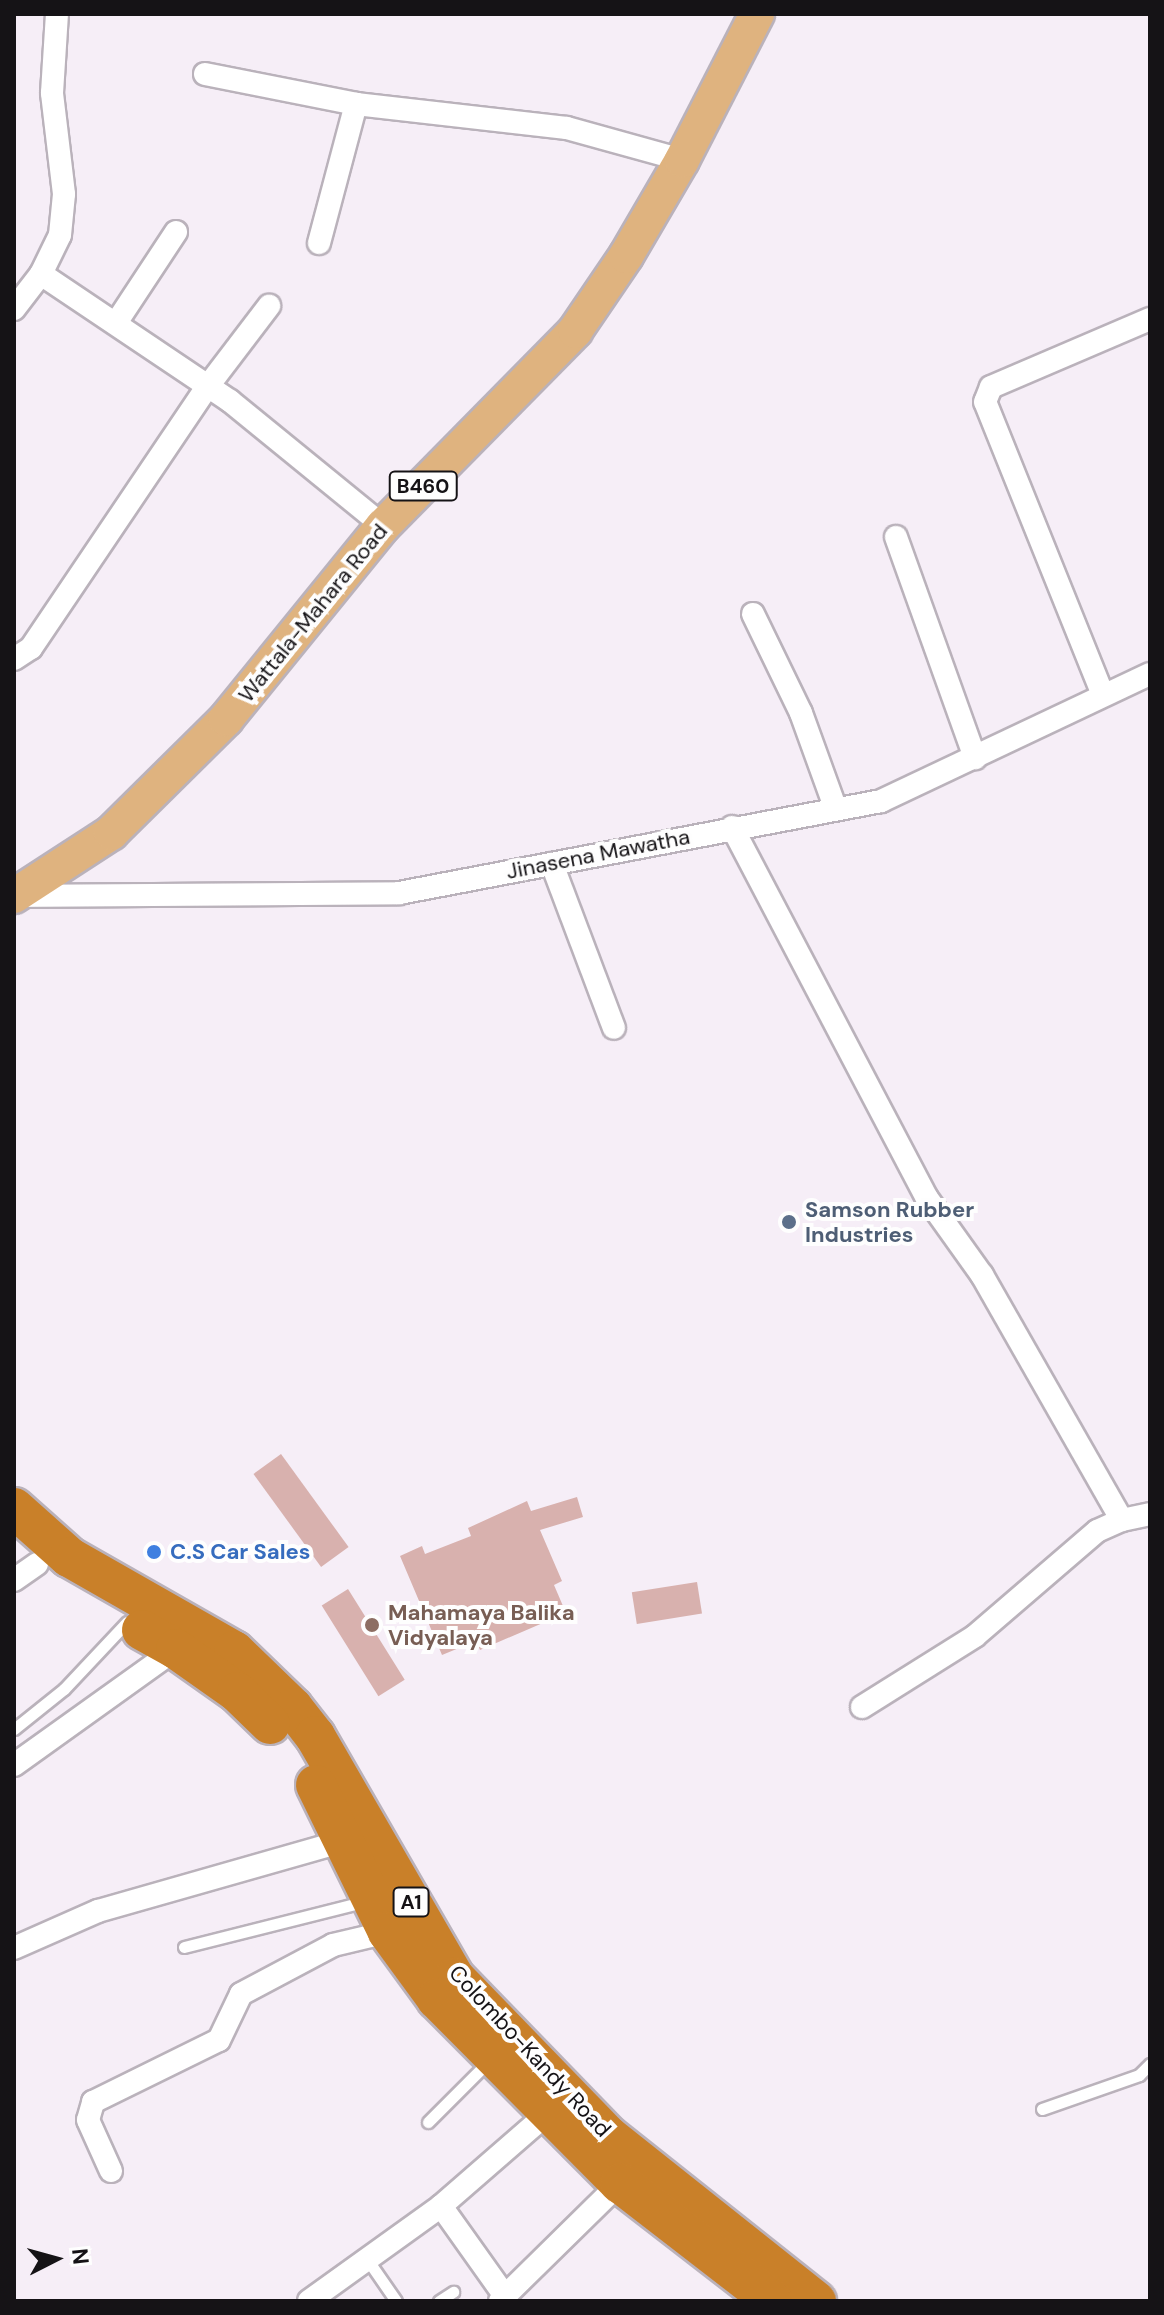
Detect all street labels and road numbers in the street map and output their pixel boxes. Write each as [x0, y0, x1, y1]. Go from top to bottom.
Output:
road number: B460 [387, 470, 459, 502]
street label: Wattala-Mahara Road [233, 518, 393, 708]
street label: Jinasena Mawatha [504, 823, 692, 885]
road number: A1 [391, 1886, 431, 1918]
street label: Colombo-Kandy Road [444, 1960, 616, 2142]

